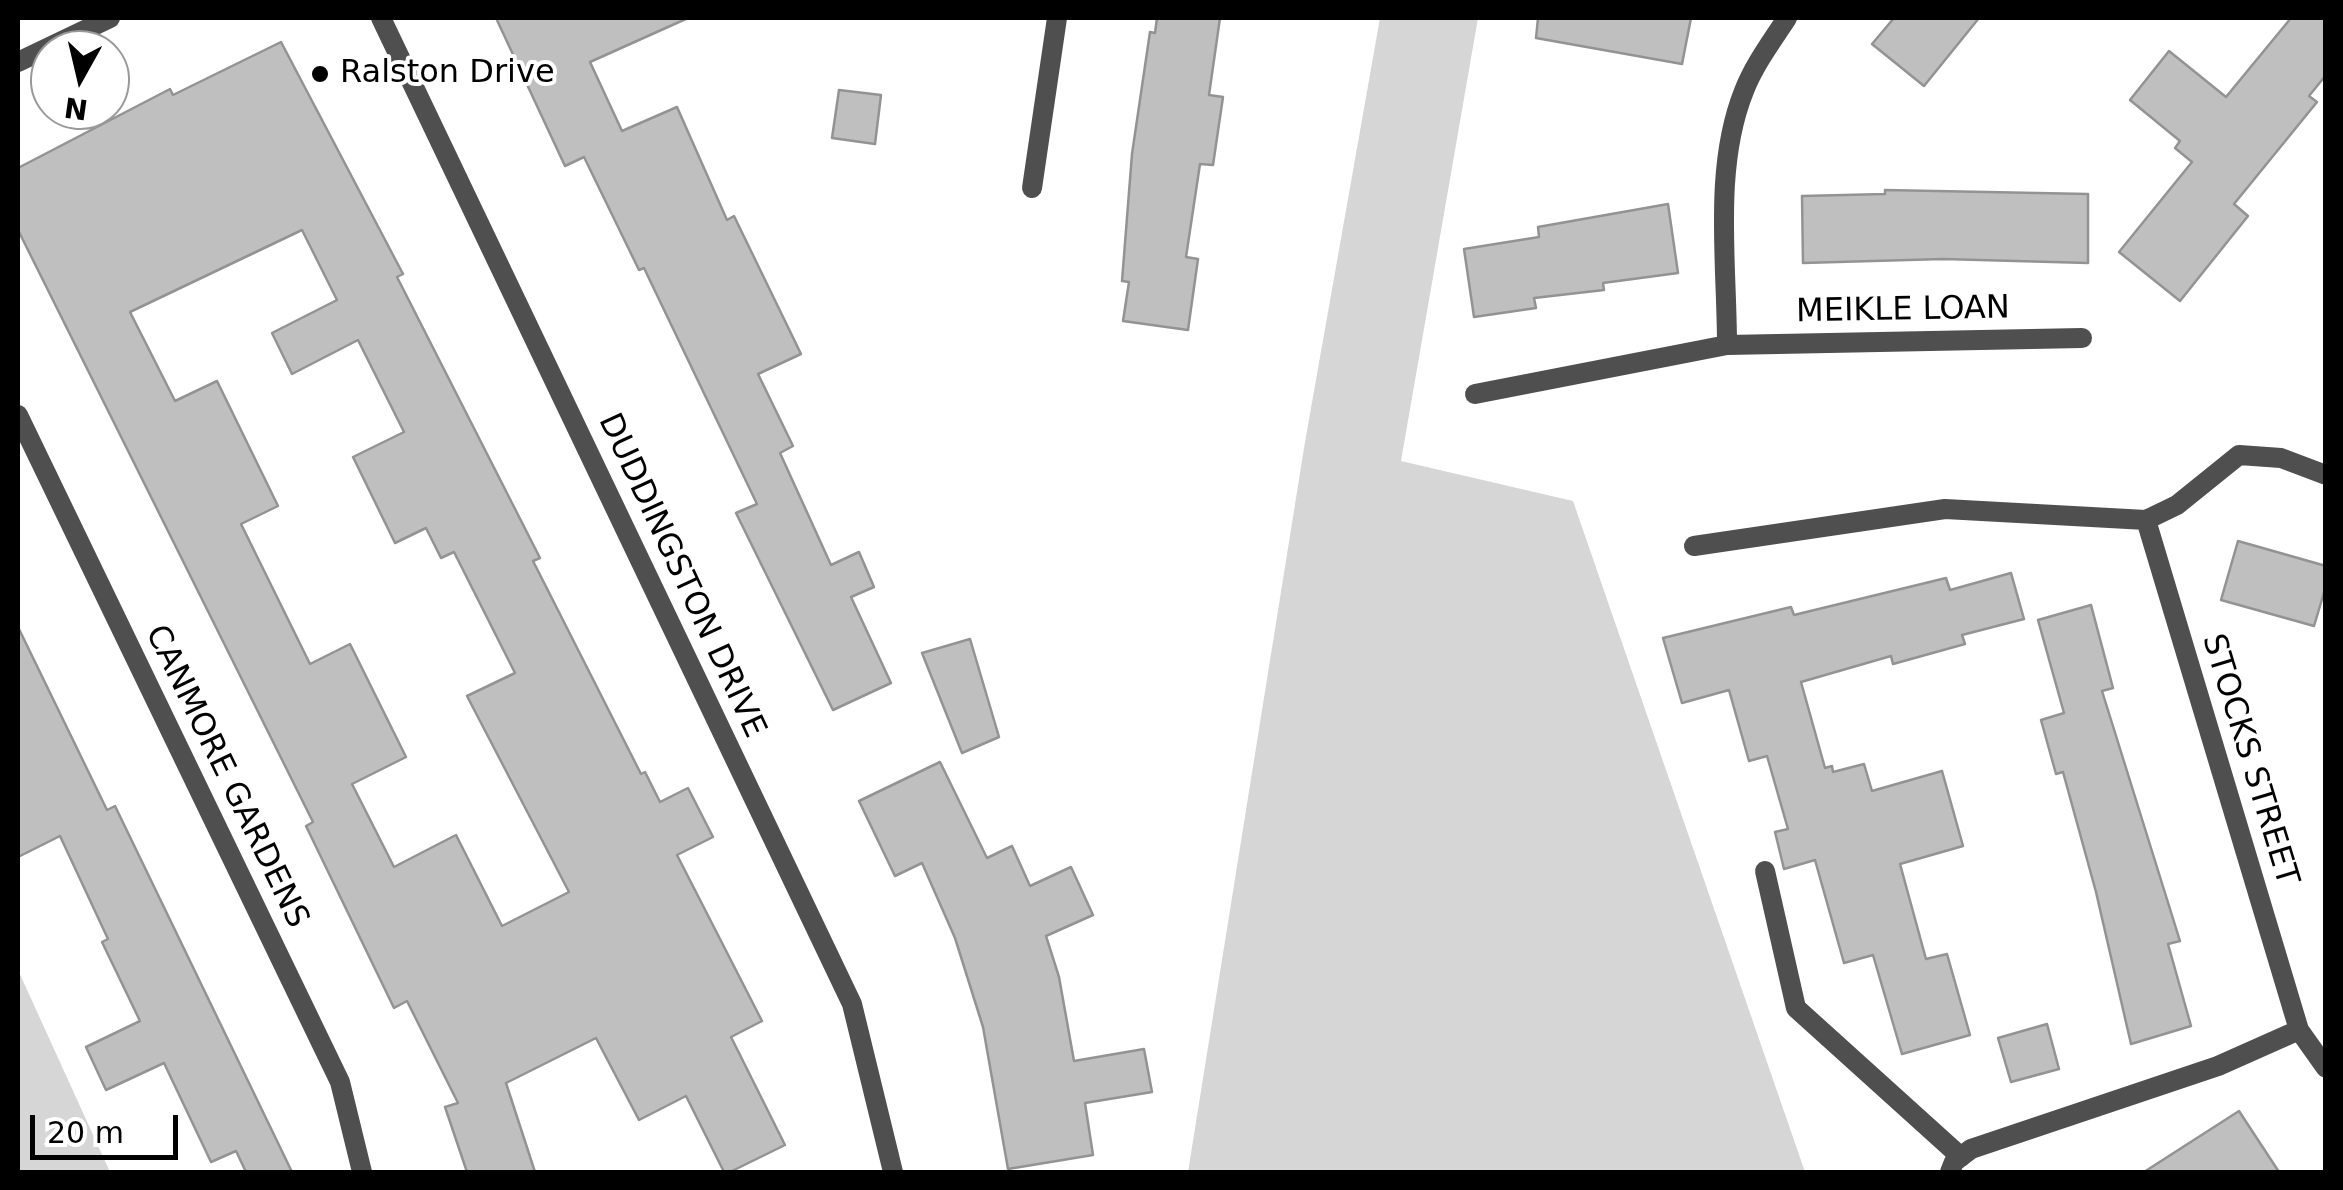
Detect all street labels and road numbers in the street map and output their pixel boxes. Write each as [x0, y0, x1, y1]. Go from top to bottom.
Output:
street label: MEIKLE LOAN [1796, 290, 2010, 332]
street label: DUDDINGSTON DRIVE [589, 408, 773, 744]
street label: CANMORE GARDENS [136, 620, 316, 934]
street label: STOCKS STREET [2192, 630, 2306, 890]

